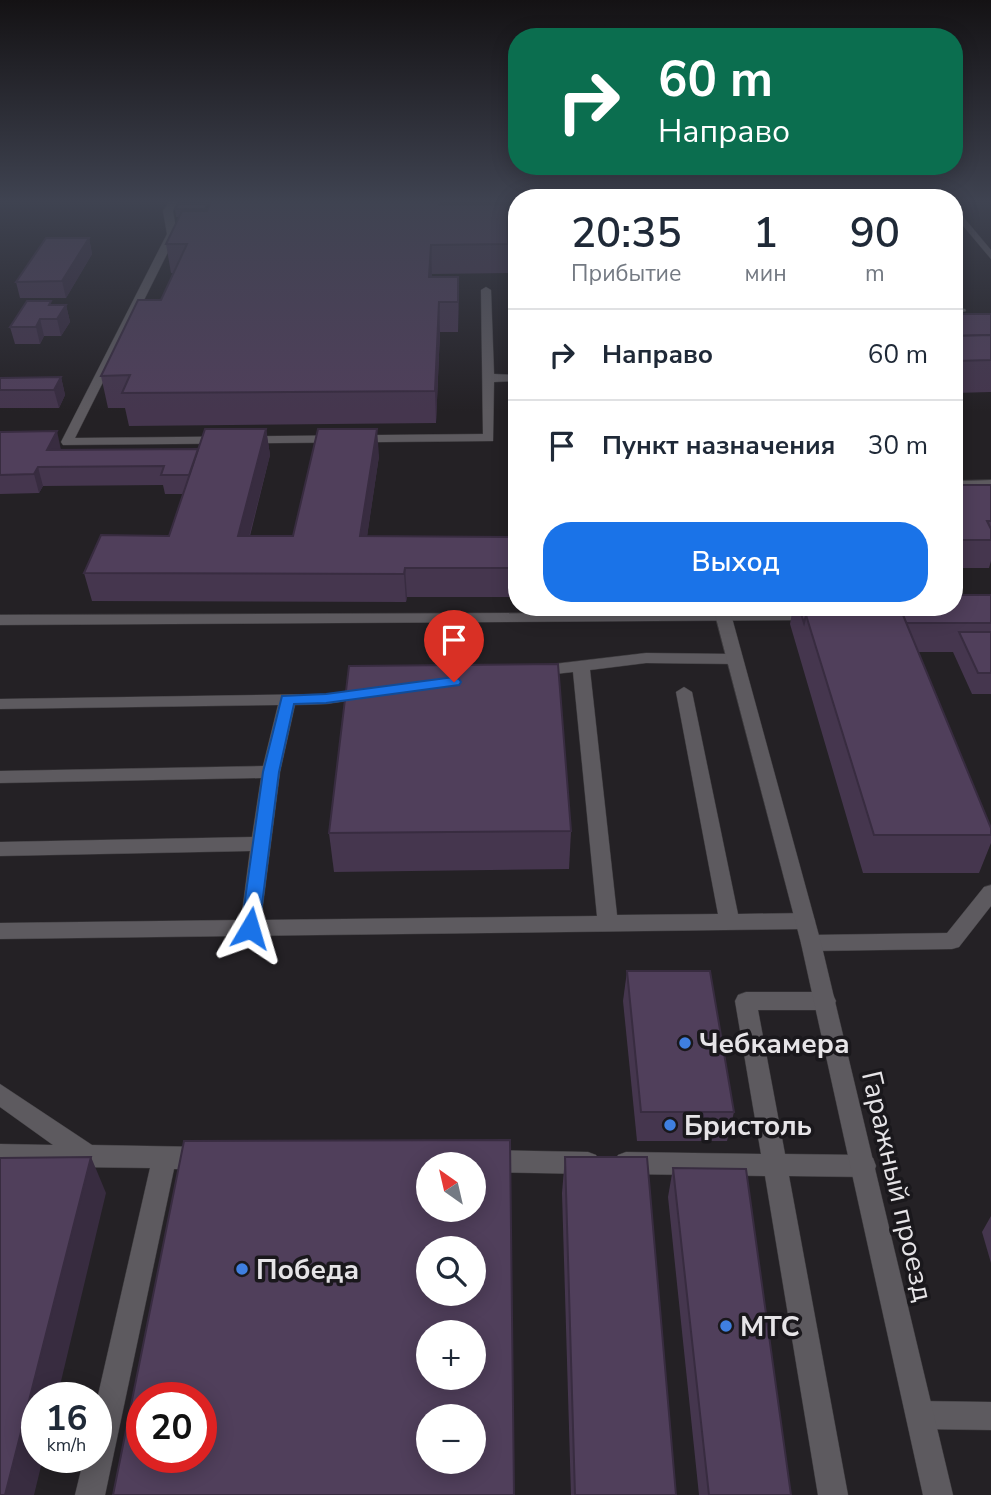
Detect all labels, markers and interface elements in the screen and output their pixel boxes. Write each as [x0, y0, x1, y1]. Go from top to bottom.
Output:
text: 60 m [658, 46, 773, 113]
icon: right [543, 56, 634, 147]
text: Направо [658, 110, 790, 153]
text: 20:35 [571, 205, 682, 262]
text: 1 [753, 205, 778, 262]
text: 90 [850, 205, 900, 262]
text: Прибытие [571, 258, 682, 289]
text: мин [745, 258, 787, 289]
text: m [865, 258, 885, 289]
icon: right [543, 336, 581, 374]
text: Направо [602, 337, 713, 372]
text: 60 m [868, 337, 928, 372]
icon: arrive [543, 427, 581, 465]
text: Пункт назначения [602, 428, 835, 463]
text: 30 m [868, 428, 928, 463]
button: Выход [543, 522, 928, 602]
pin [424, 610, 484, 682]
icon: arrive [435, 621, 473, 659]
position arrow [213, 891, 287, 965]
place label: Чебкамера [699, 1025, 850, 1063]
marker: Чебкамера [677, 1035, 693, 1051]
street label: Гаражный проезд [852, 1067, 942, 1305]
place label: Бристоль [684, 1107, 812, 1145]
marker: Бристоль [662, 1117, 678, 1133]
north arrow [416, 1152, 486, 1222]
map controls [416, 1152, 486, 1474]
button: search [416, 1236, 486, 1306]
place label: Победа [256, 1251, 359, 1289]
marker: Победа [234, 1261, 250, 1277]
place label: МТС [740, 1308, 800, 1346]
marker: МТС [718, 1318, 734, 1334]
button: + [416, 1320, 486, 1390]
speed limit sign: 20 [126, 1382, 217, 1473]
text: 16 [45, 1395, 88, 1442]
button: − [416, 1404, 486, 1474]
text: km/h [47, 1433, 86, 1457]

